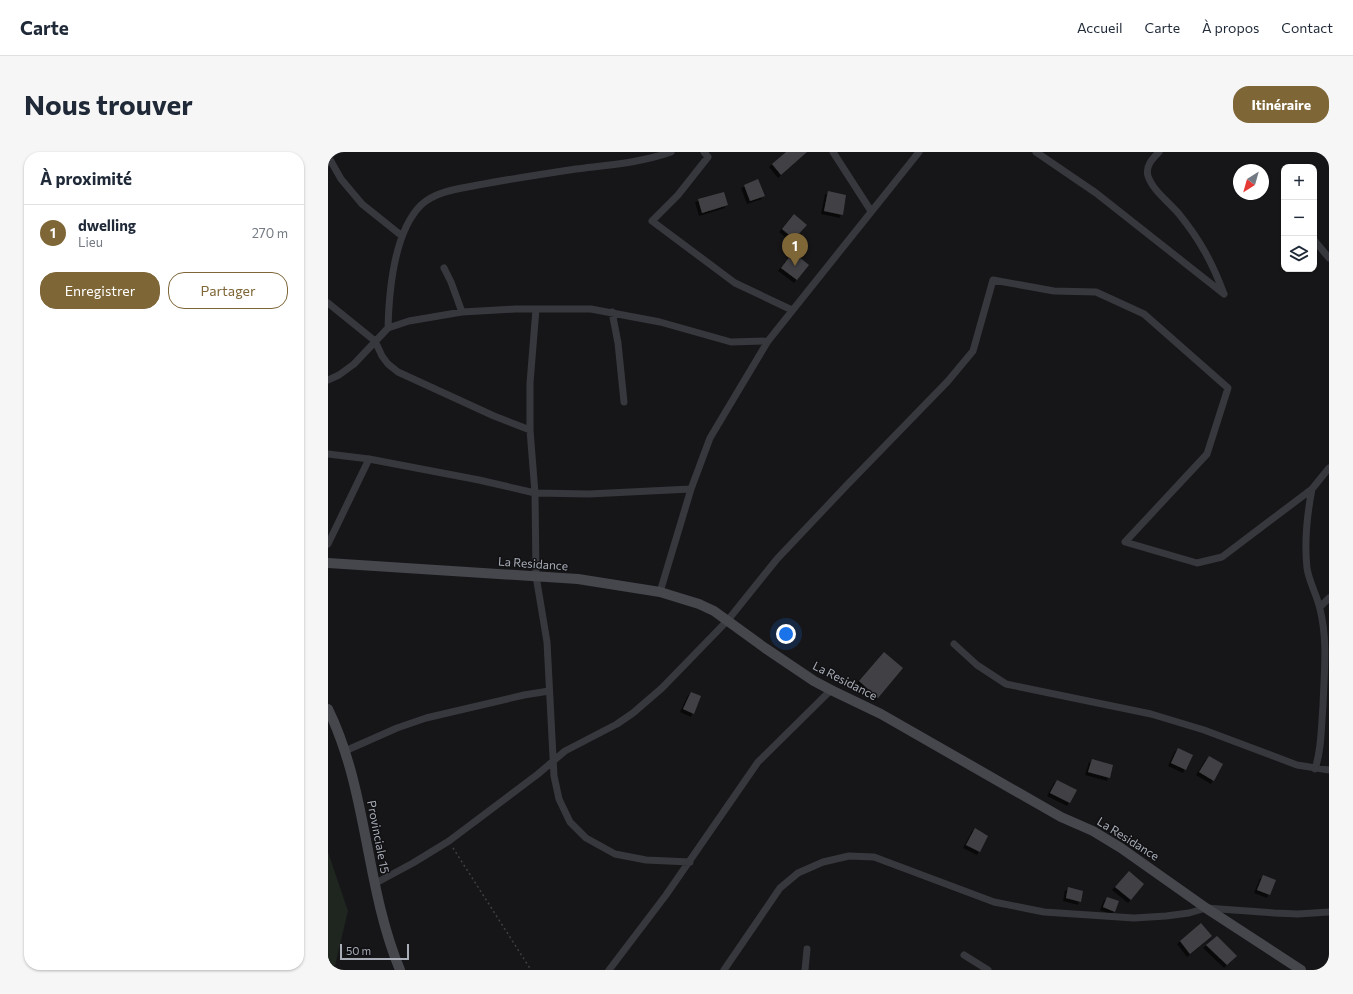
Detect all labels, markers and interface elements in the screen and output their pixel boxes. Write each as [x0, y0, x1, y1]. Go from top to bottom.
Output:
text: Carte [20, 16, 69, 39]
text: Accueil [1077, 19, 1123, 36]
text: Carte [1145, 19, 1180, 36]
text: À propos [1202, 19, 1259, 36]
text: Contact [1281, 19, 1333, 36]
button: Itinéraire [1233, 86, 1329, 123]
text: Nous trouver [24, 87, 193, 121]
north arrow [1233, 164, 1269, 200]
map controls [1281, 164, 1317, 272]
button: + [1281, 164, 1317, 200]
text: À proximité [40, 168, 132, 189]
button: − [1281, 200, 1317, 236]
text: dwelling [78, 216, 136, 234]
text: 1 [50, 225, 56, 241]
text: 270 m [252, 225, 288, 241]
pin: 1 [782, 233, 808, 266]
text: Lieu [78, 234, 103, 250]
button: layers [1281, 236, 1317, 272]
button: Enregistrer [40, 272, 160, 309]
button: Partager [168, 272, 288, 309]
street label: La Residance [498, 554, 569, 572]
your location [776, 624, 796, 644]
street label: La Residance [811, 658, 880, 702]
street label: Provinciale 15 [365, 799, 393, 875]
street label: La Residance [1095, 814, 1162, 863]
scale bar [340, 942, 409, 961]
text: 50 m [346, 944, 371, 957]

